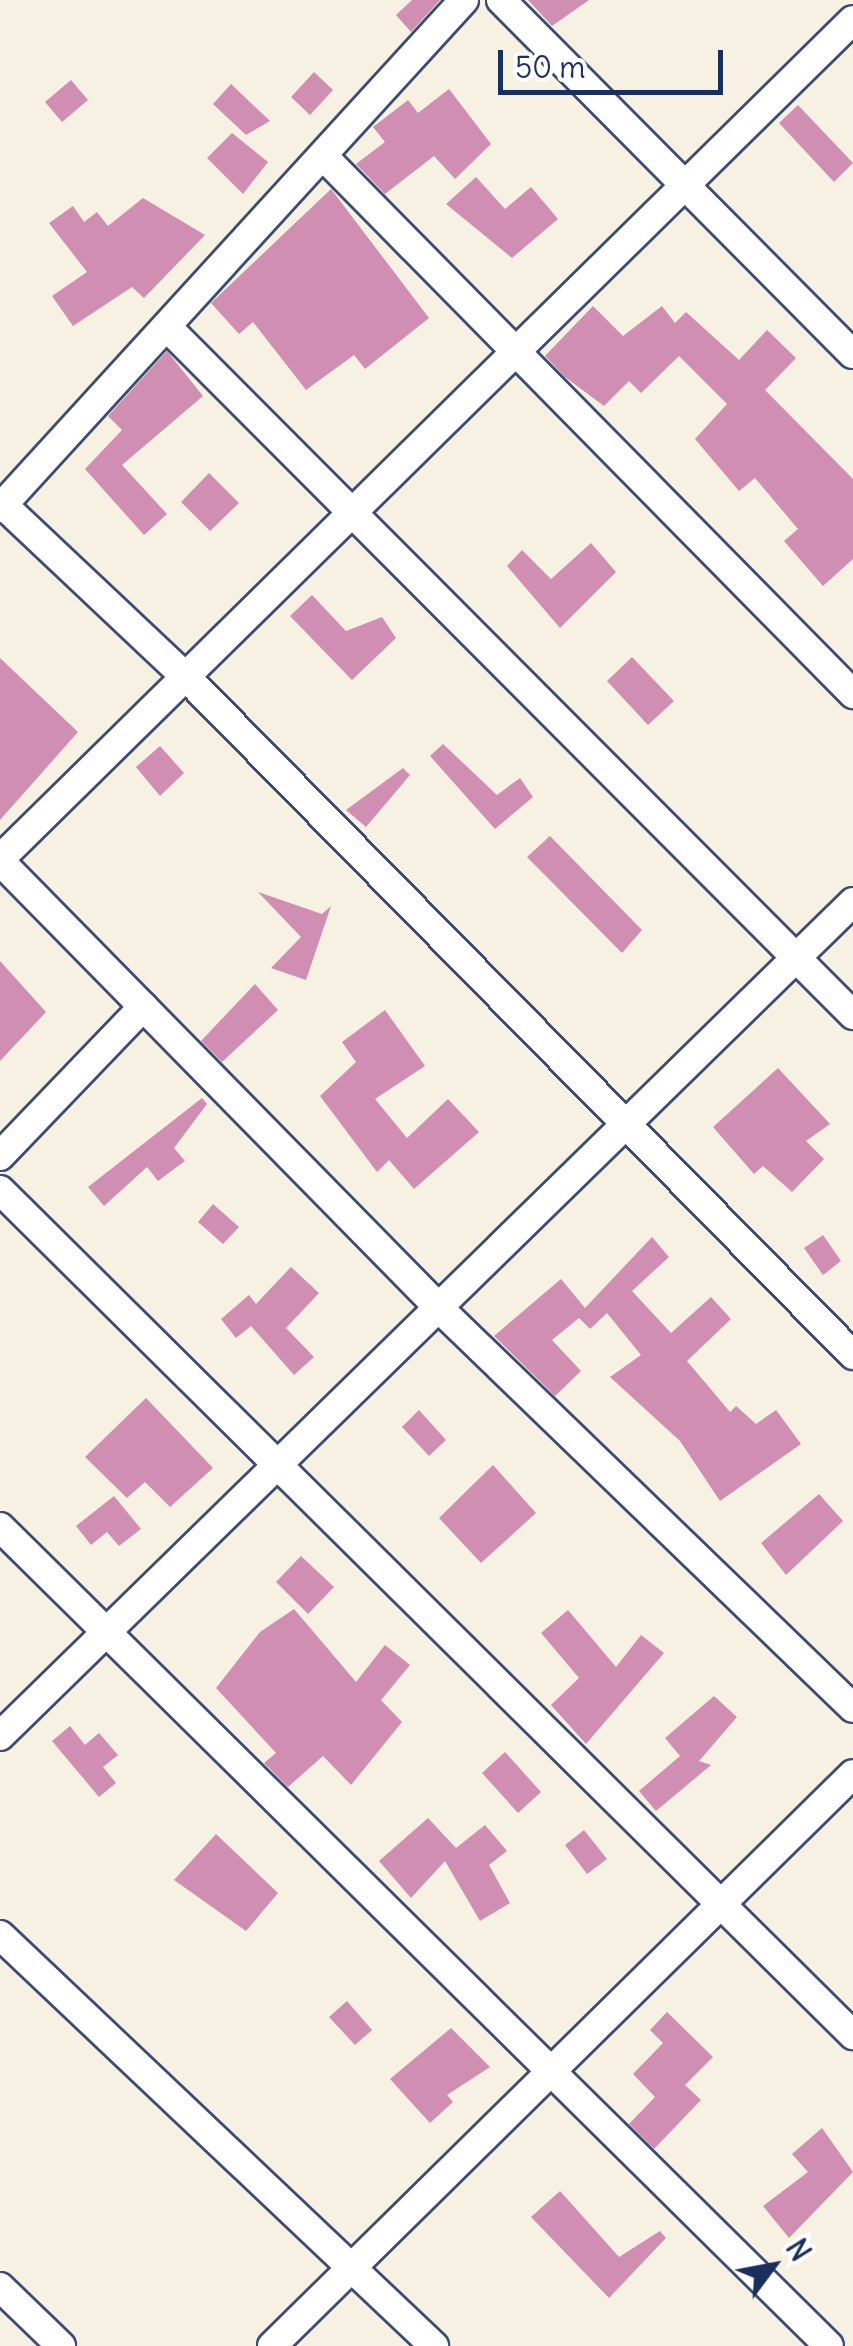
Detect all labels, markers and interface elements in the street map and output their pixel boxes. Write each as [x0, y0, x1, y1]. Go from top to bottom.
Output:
scale bar [503, 30, 728, 92]
text: 50 m [515, 48, 585, 86]
north arrow [723, 2216, 823, 2316]
text: N [778, 2232, 819, 2268]

